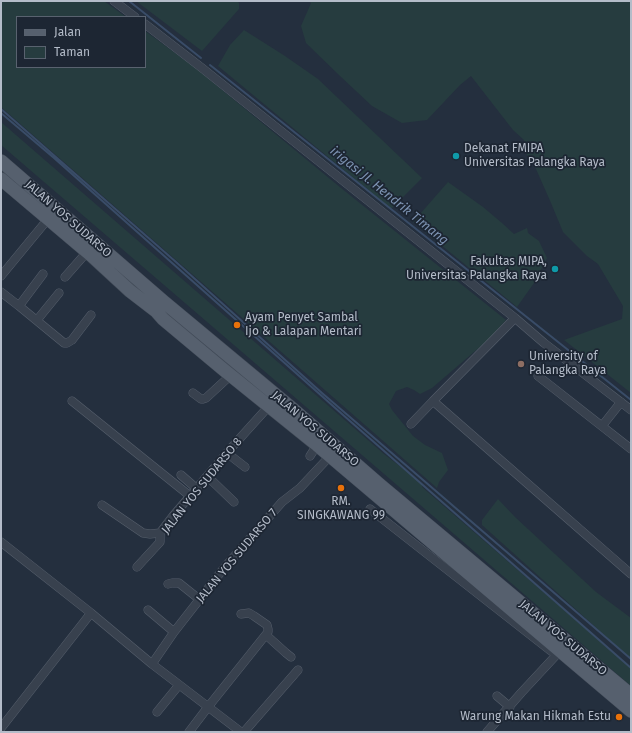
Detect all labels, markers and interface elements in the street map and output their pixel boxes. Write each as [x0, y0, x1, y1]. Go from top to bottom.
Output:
legend [16, 16, 146, 68]
text: Jalan [54, 25, 81, 39]
text: Taman [54, 45, 90, 59]
place label: Dekanat FMIPA Universitas Palangka Raya [464, 142, 605, 170]
water label: irigasi Jl. Hendrik Timang [327, 143, 451, 249]
marker: Dekanat FMIPA Universitas Palangka Raya [451, 151, 461, 161]
street label: JALAN YOS SUDARSO [22, 177, 114, 261]
place label: Fakultas MIPA, Universitas Palangka Raya [406, 255, 547, 283]
marker: Fakultas MIPA, Universitas Palangka Raya [550, 264, 560, 274]
place label: Ayam Penyet Sambal Ijo & Lalapan Mentari [245, 311, 362, 339]
marker: Ayam Penyet Sambal Ijo & Lalapan Mentari [232, 320, 242, 330]
place label: University of Palangka Raya [529, 350, 606, 378]
marker: University of Palangka Raya [516, 359, 526, 369]
street label: JALAN YOS SUDARSO [268, 388, 362, 470]
street label: JALAN YOS SUDARSO 8 [159, 435, 245, 537]
marker: RM. SINGKAWANG 99 [336, 483, 346, 493]
place label: RM. SINGKAWANG 99 [297, 495, 385, 523]
street label: JALAN YOS SUDARSO 7 [193, 506, 281, 606]
street label: JALAN YOS SUDARSO [516, 597, 610, 679]
place label: Warung Makan Hikmah Estu [460, 710, 611, 724]
marker: Warung Makan Hikmah Estu [614, 712, 624, 722]

